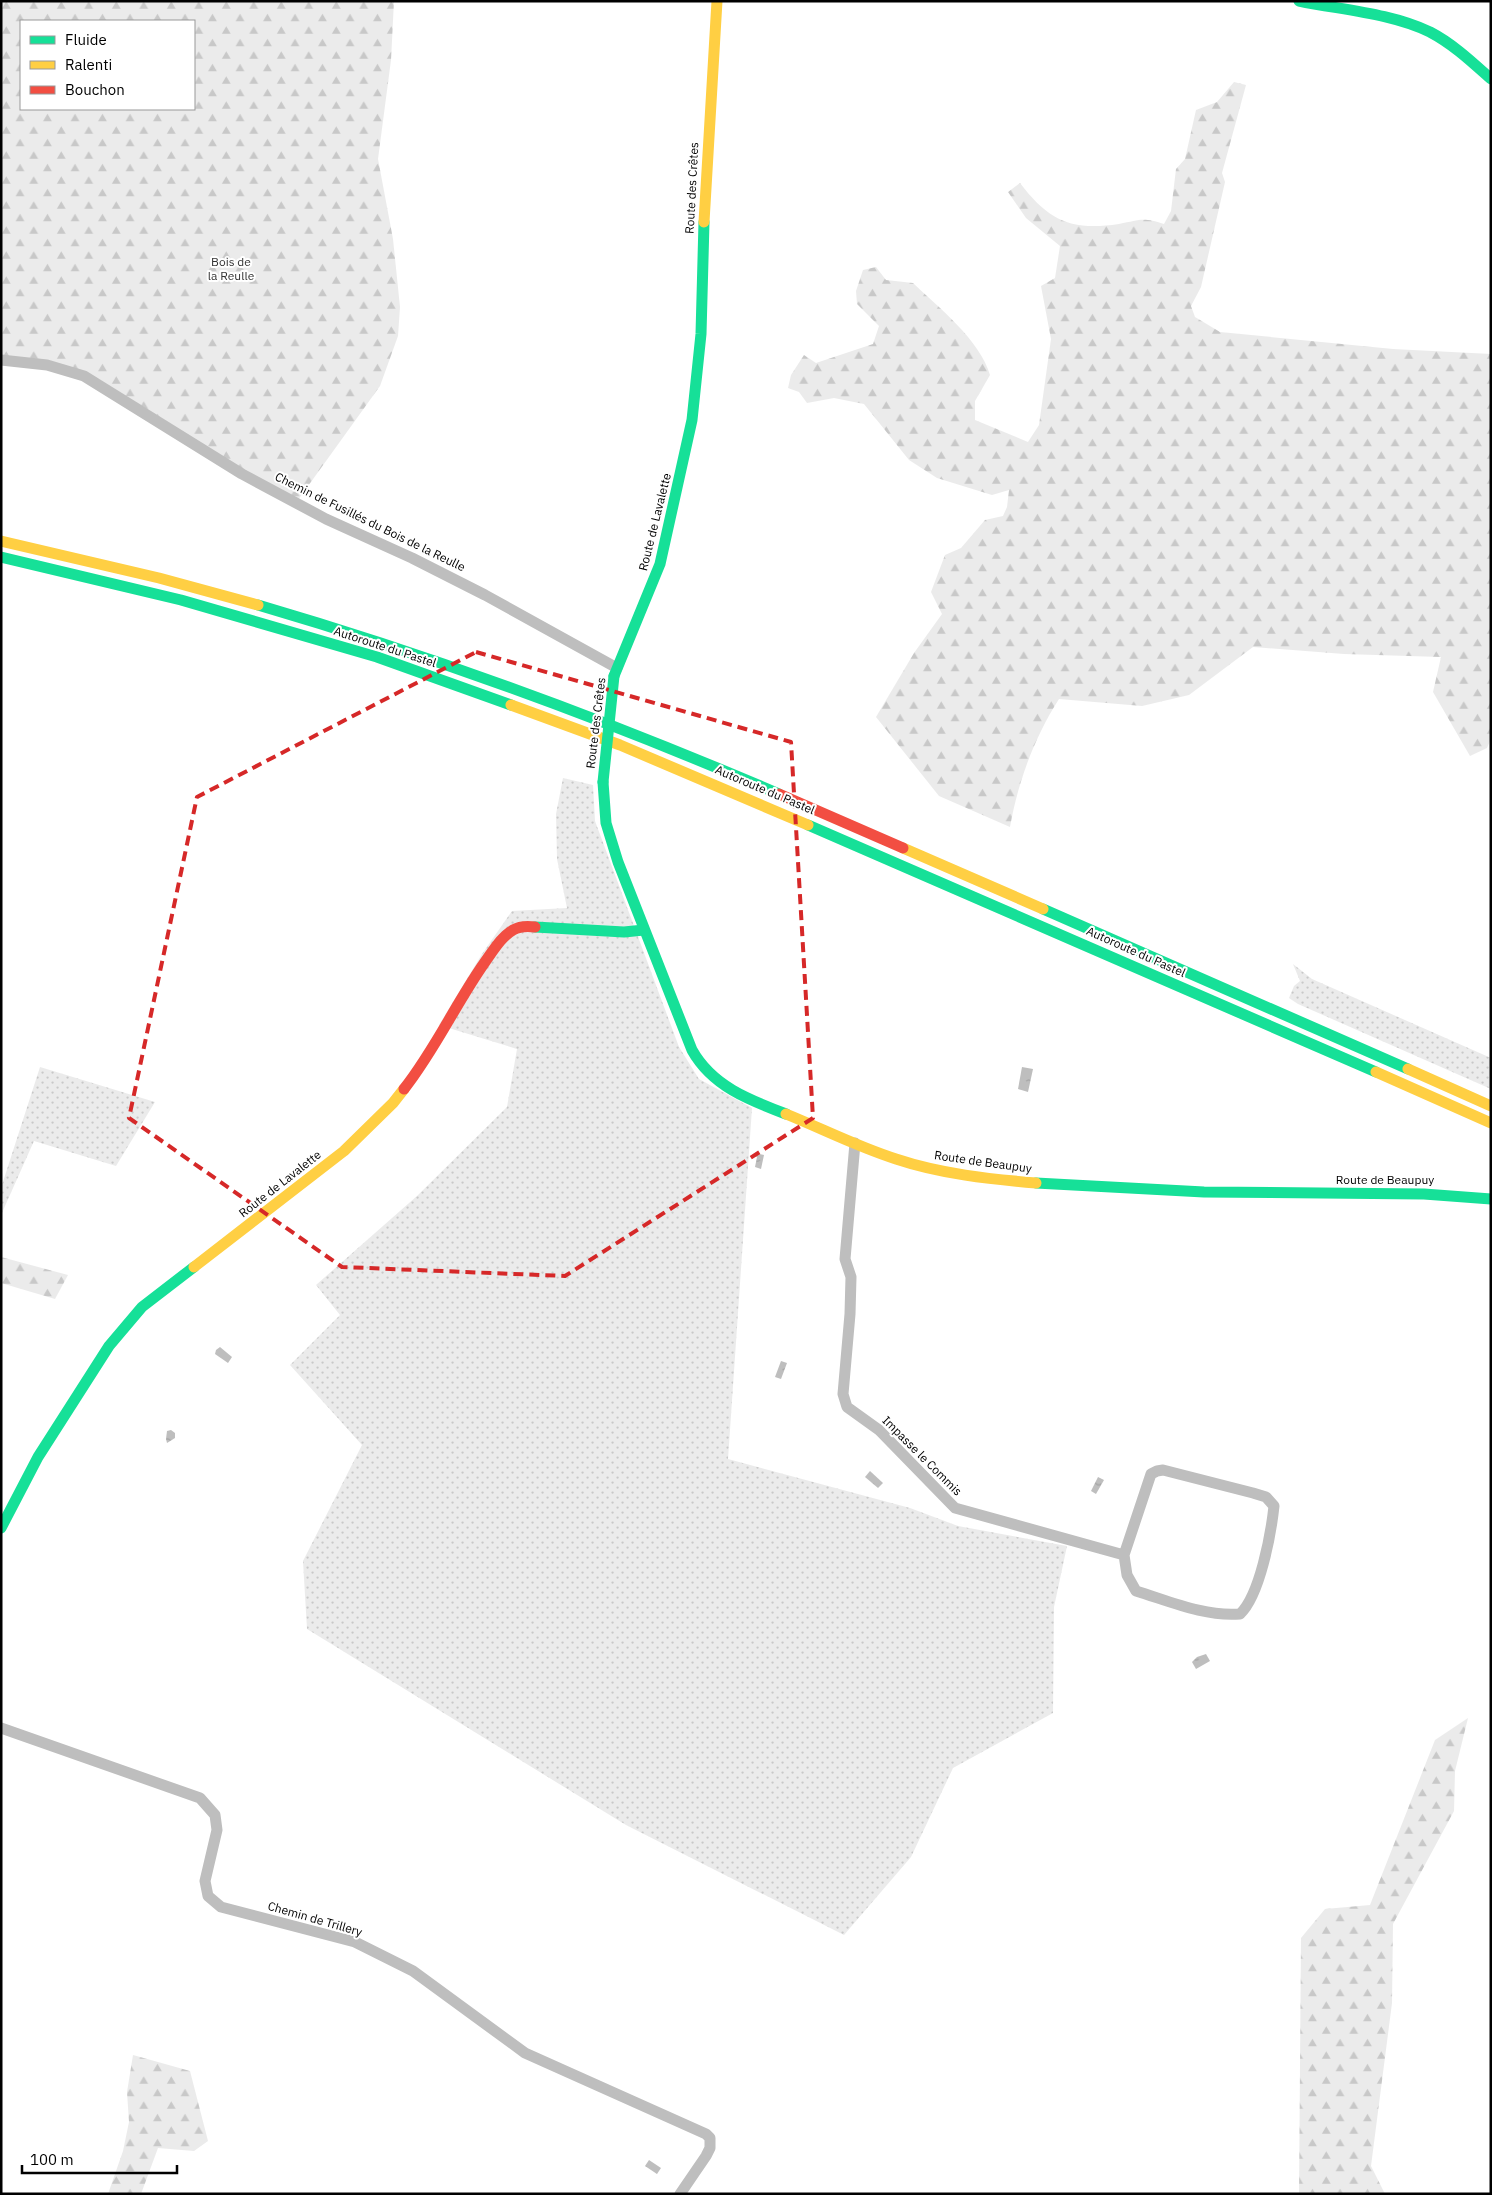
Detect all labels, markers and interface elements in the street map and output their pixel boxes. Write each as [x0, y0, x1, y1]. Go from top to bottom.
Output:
legend [20, 20, 195, 110]
text: Fluide [65, 30, 107, 49]
text: Ralenti [65, 55, 112, 74]
text: Bouchon [65, 80, 125, 99]
street label: Route des Crêtes [682, 142, 701, 234]
park label: Bois de la Reulle [208, 254, 255, 283]
street label: Chemin de Fusillés du Bois de la Reulle [273, 469, 468, 574]
street label: Route de Lavalette [635, 471, 674, 572]
street label: Autoroute du Pastel [332, 623, 438, 670]
street label: Route des Crêtes [582, 676, 609, 769]
street label: Autoroute du Pastel [713, 762, 817, 817]
street label: Autoroute du Pastel [1084, 923, 1188, 980]
street label: Route de Lavalette [236, 1147, 324, 1220]
street label: Route de Beaupuy [933, 1147, 1033, 1176]
street label: Route de Beaupuy [1336, 1172, 1434, 1187]
street label: Impasse le Commis [879, 1413, 965, 1499]
street label: Chemin de Trillery [266, 1898, 364, 1939]
scale bar [22, 2142, 178, 2174]
text: 100 m [30, 2150, 74, 2169]

